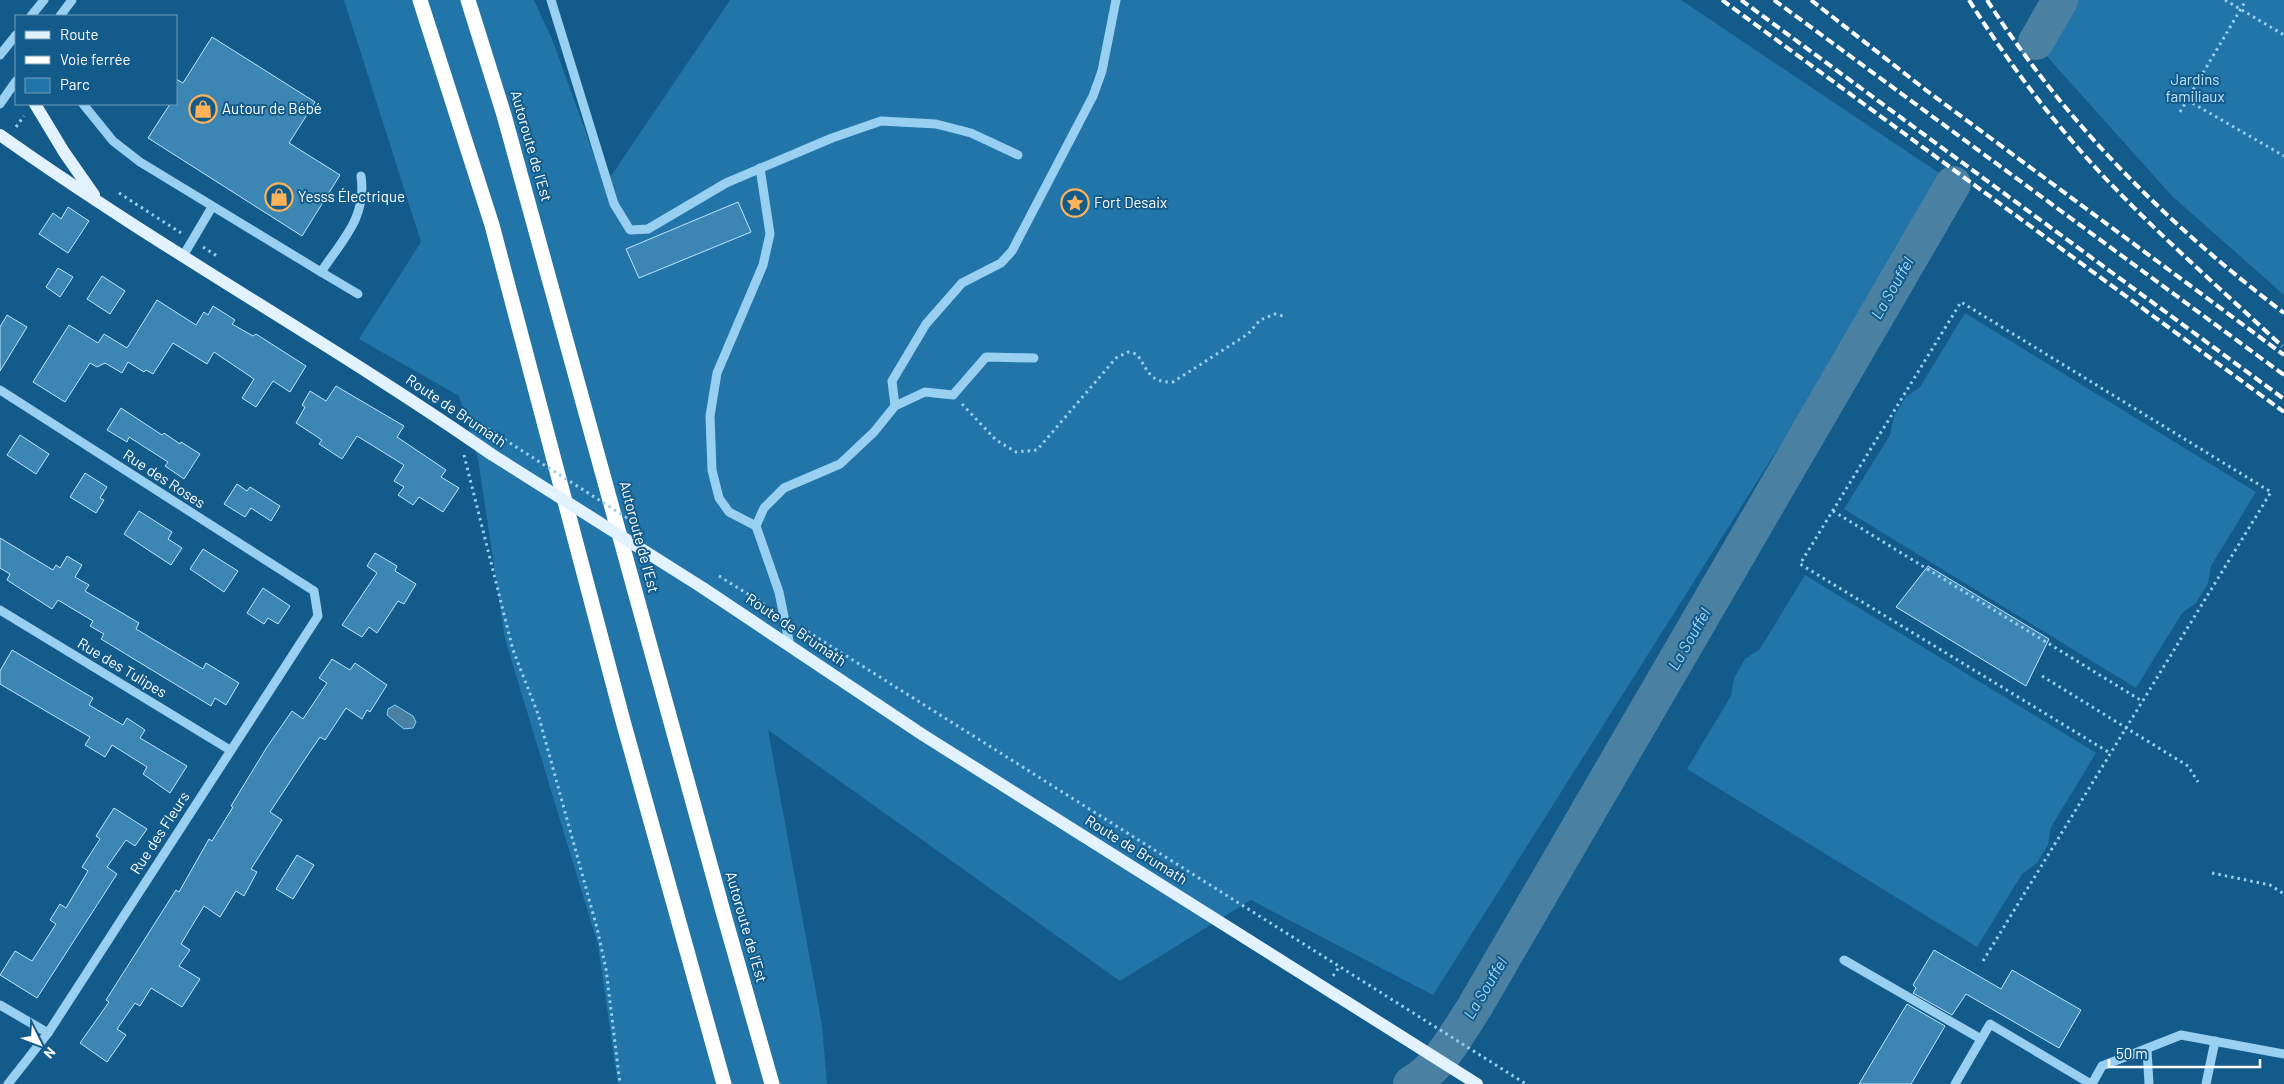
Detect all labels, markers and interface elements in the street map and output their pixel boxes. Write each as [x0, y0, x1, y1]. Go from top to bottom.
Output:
legend [15, 15, 178, 105]
text: Route [60, 25, 99, 43]
text: Voie ferrée [60, 50, 131, 68]
park label: Jardins familiaux [2165, 70, 2225, 105]
text: Parc [60, 75, 90, 93]
street label: Autoroute de l’Est [507, 88, 556, 203]
shop icon: Autour de Bébé [188, 94, 218, 124]
place label: Autour de Bébé [222, 99, 322, 117]
shop icon: Yesss Électrique [264, 182, 294, 212]
place label: Yesss Électrique [298, 187, 405, 205]
place icon: Fort Desaix [1060, 188, 1090, 218]
place label: Fort Desaix [1094, 193, 1167, 211]
water label: La Souffel [1866, 253, 1917, 322]
street label: Route de Brumath [403, 370, 510, 450]
street label: Rue des Roses [120, 445, 209, 511]
street label: Autoroute de l’Est [616, 479, 664, 595]
street label: Route de Brumath [743, 589, 850, 669]
water label: La Souffel [1663, 604, 1714, 673]
street label: Rue des Tulipes [75, 633, 170, 701]
street label: Rue des Fleurs [126, 788, 193, 877]
street label: Route de Brumath [1082, 810, 1191, 888]
street label: Autoroute de l’Est [722, 869, 771, 984]
water label: La Souffel [1459, 953, 1511, 1022]
north arrow [15, 1019, 65, 1069]
scale bar [2109, 1036, 2260, 1068]
text: N [41, 1044, 59, 1062]
text: 50 m [2116, 1044, 2148, 1062]

